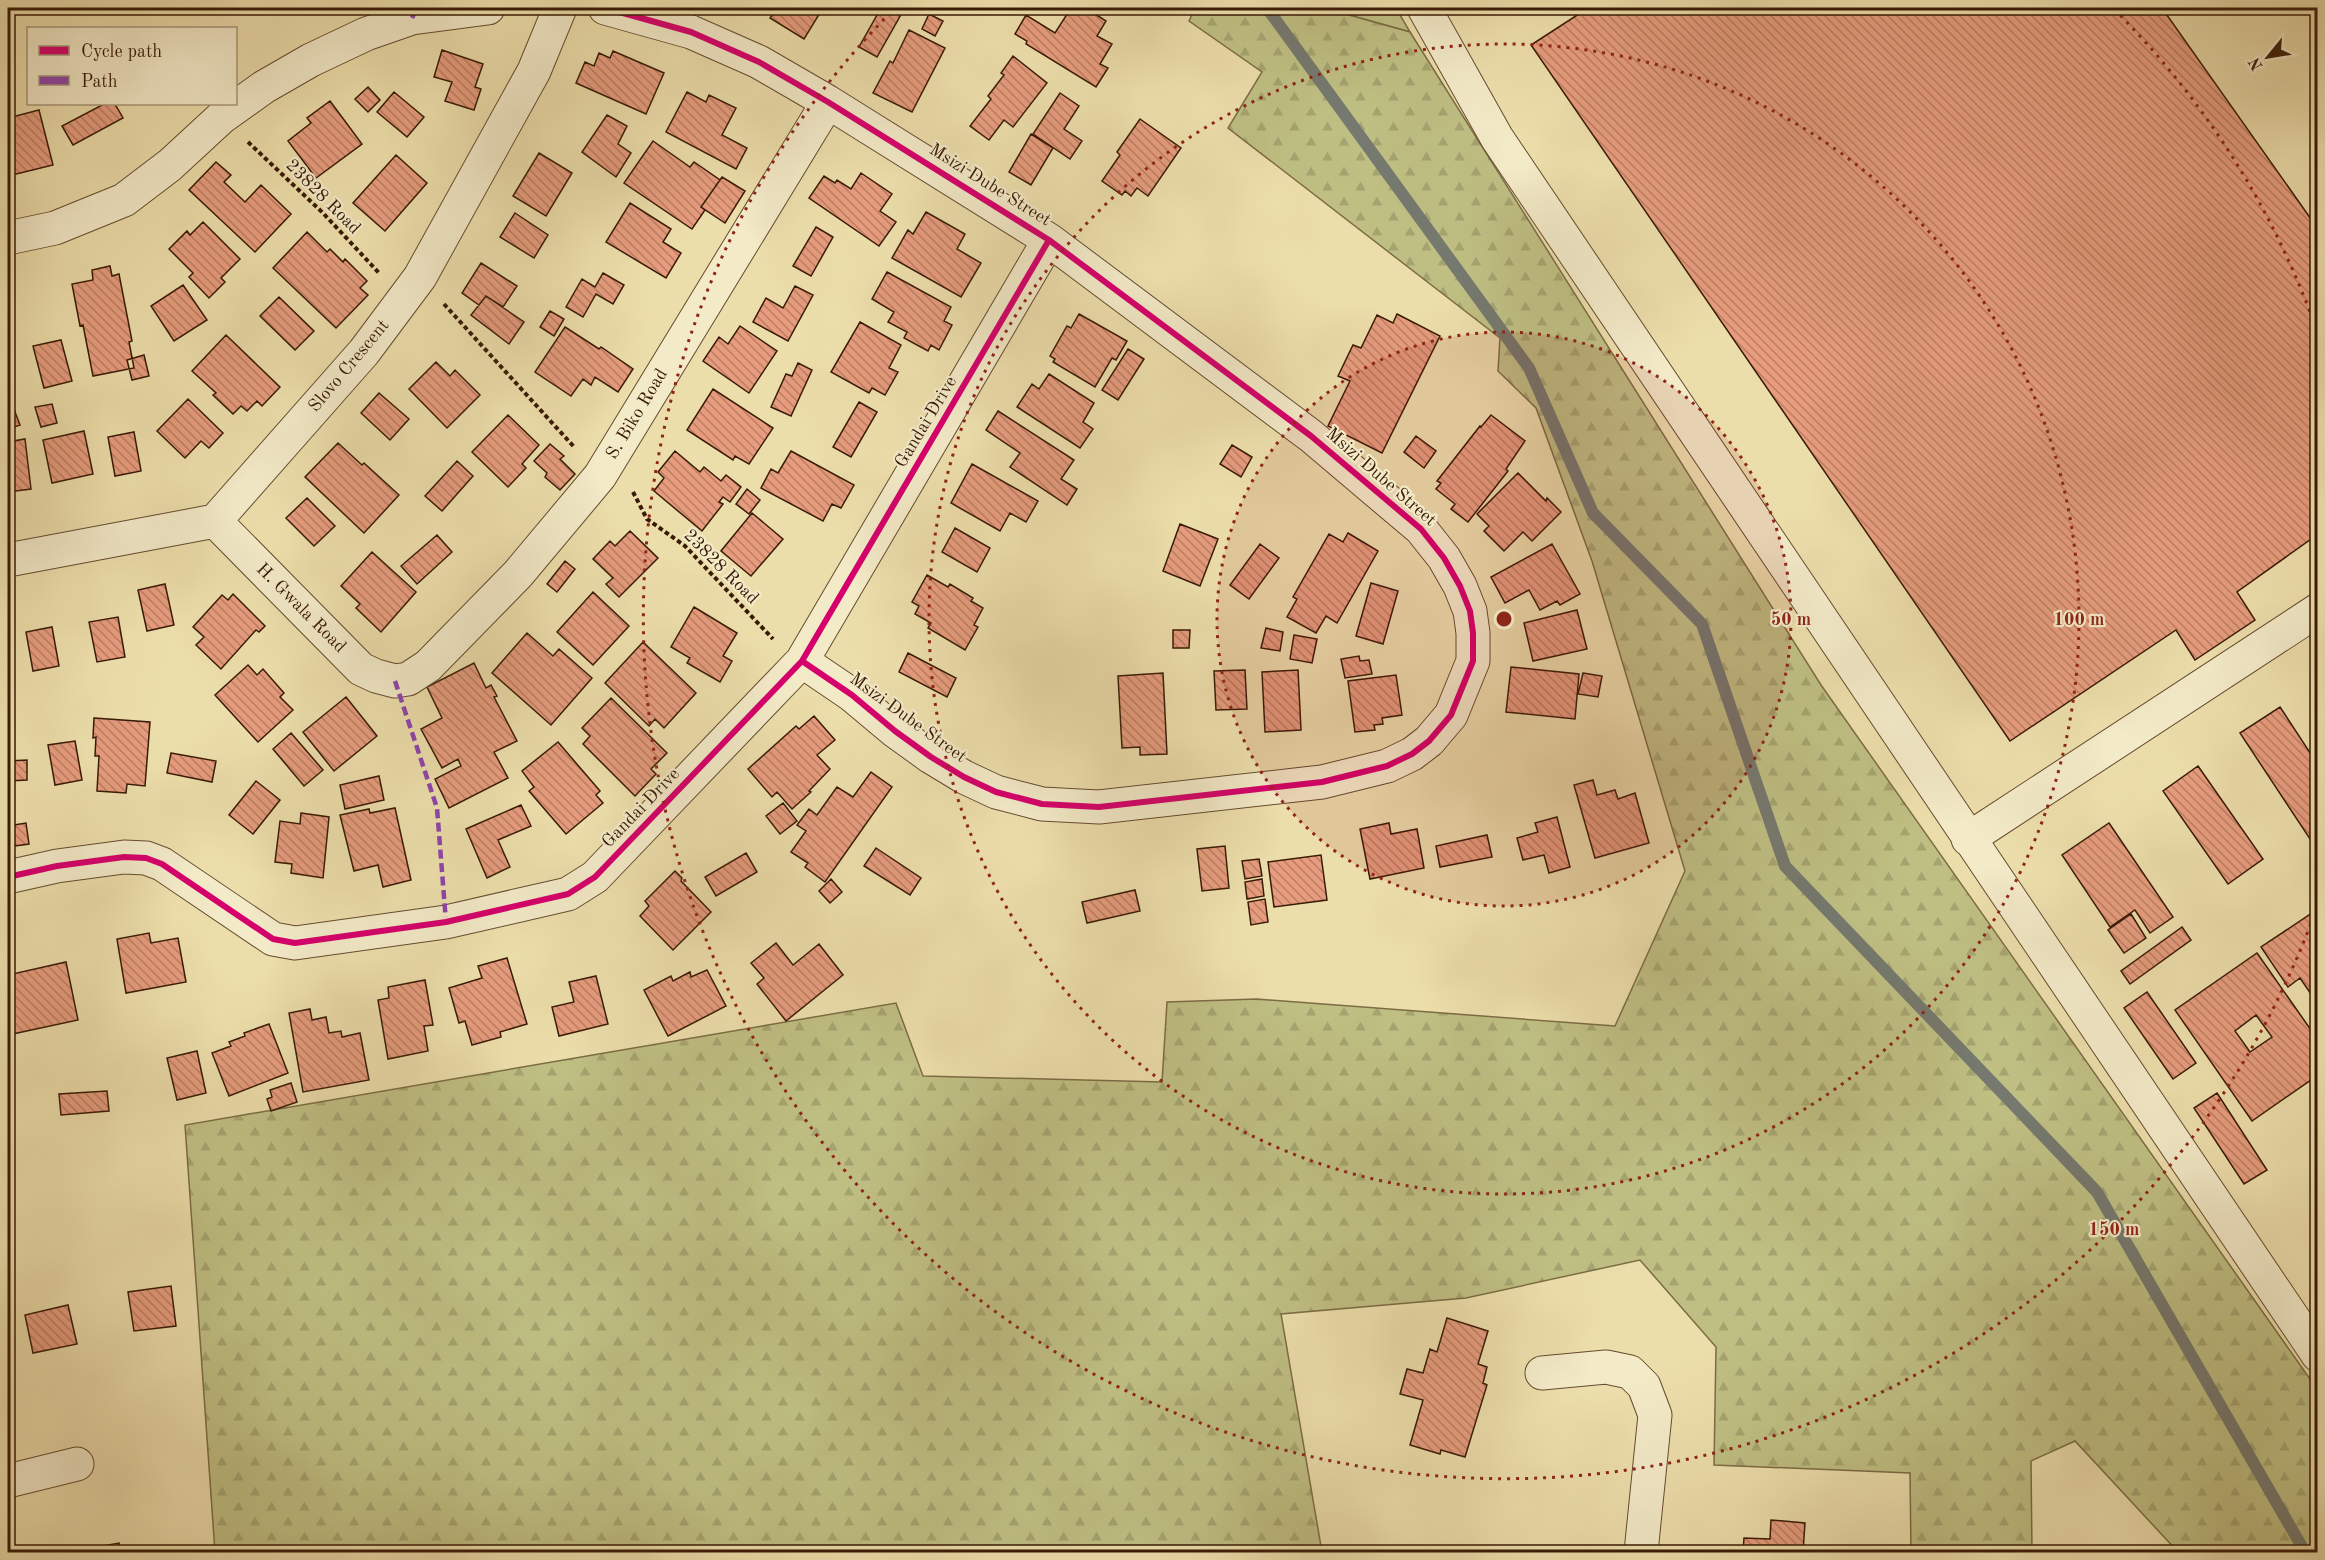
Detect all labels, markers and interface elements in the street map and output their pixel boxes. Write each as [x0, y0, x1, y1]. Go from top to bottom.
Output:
legend [27, 27, 237, 105]
north arrow [2238, 27, 2298, 87]
text: Cycle path [81, 43, 162, 61]
text: N [2246, 54, 2267, 73]
text: Path [81, 73, 118, 91]
street label: Msizi Dube Street [926, 140, 1054, 230]
street label: 23828 Road [282, 156, 364, 238]
street label: Slovo Crescent [305, 316, 393, 416]
street label: S. Biko Road [603, 366, 671, 462]
street label: Gandai Drive [892, 373, 960, 471]
street label: Msizi Dube Street [1322, 424, 1440, 530]
street label: 23828 Road [680, 526, 762, 608]
street label: H. Gwala Road [253, 560, 349, 656]
centre of rings [1494, 609, 1514, 629]
text: 50 m [1771, 611, 1811, 629]
text: 100 m [2054, 611, 2104, 629]
street label: Msizi Dube Street [846, 670, 970, 766]
street label: Gandai Drive [599, 765, 683, 851]
text: 150 m [2089, 1221, 2139, 1239]

